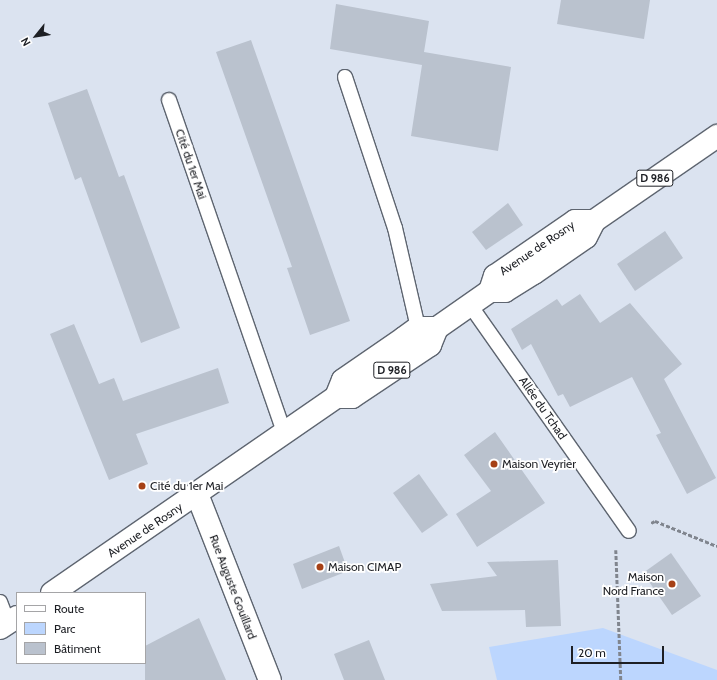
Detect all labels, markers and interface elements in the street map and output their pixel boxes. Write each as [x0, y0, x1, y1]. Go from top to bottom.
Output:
north arrow [16, 16, 56, 56]
text: N [18, 35, 34, 49]
street label: Cité du 1er Mai [172, 127, 210, 201]
road number: D 986 [636, 169, 674, 187]
street label: Avenue de Rosny [497, 218, 577, 278]
road number: D 986 [373, 361, 411, 379]
street label: Allée du Tchad [516, 374, 570, 442]
place label: Maison Veyrier [502, 457, 576, 471]
marker: Maison Veyrier [489, 459, 499, 469]
place label: Cité du 1er Mai [150, 479, 223, 493]
marker: Cité du 1er Mai [137, 481, 147, 491]
street label: Avenue de Rosny [105, 500, 185, 560]
street label: Rue Auguste Gouillard [206, 533, 260, 641]
place label: Maison CIMAP [328, 560, 401, 574]
marker: Maison CIMAP [315, 562, 325, 572]
place label: Maison Nord France [603, 570, 664, 598]
marker: Maison Nord France [667, 579, 677, 589]
legend [16, 592, 146, 664]
text: Route [54, 601, 84, 616]
text: Parc [54, 621, 76, 636]
scale bar [573, 638, 666, 664]
text: Bâtiment [54, 641, 101, 656]
text: 20 m [578, 645, 606, 660]

